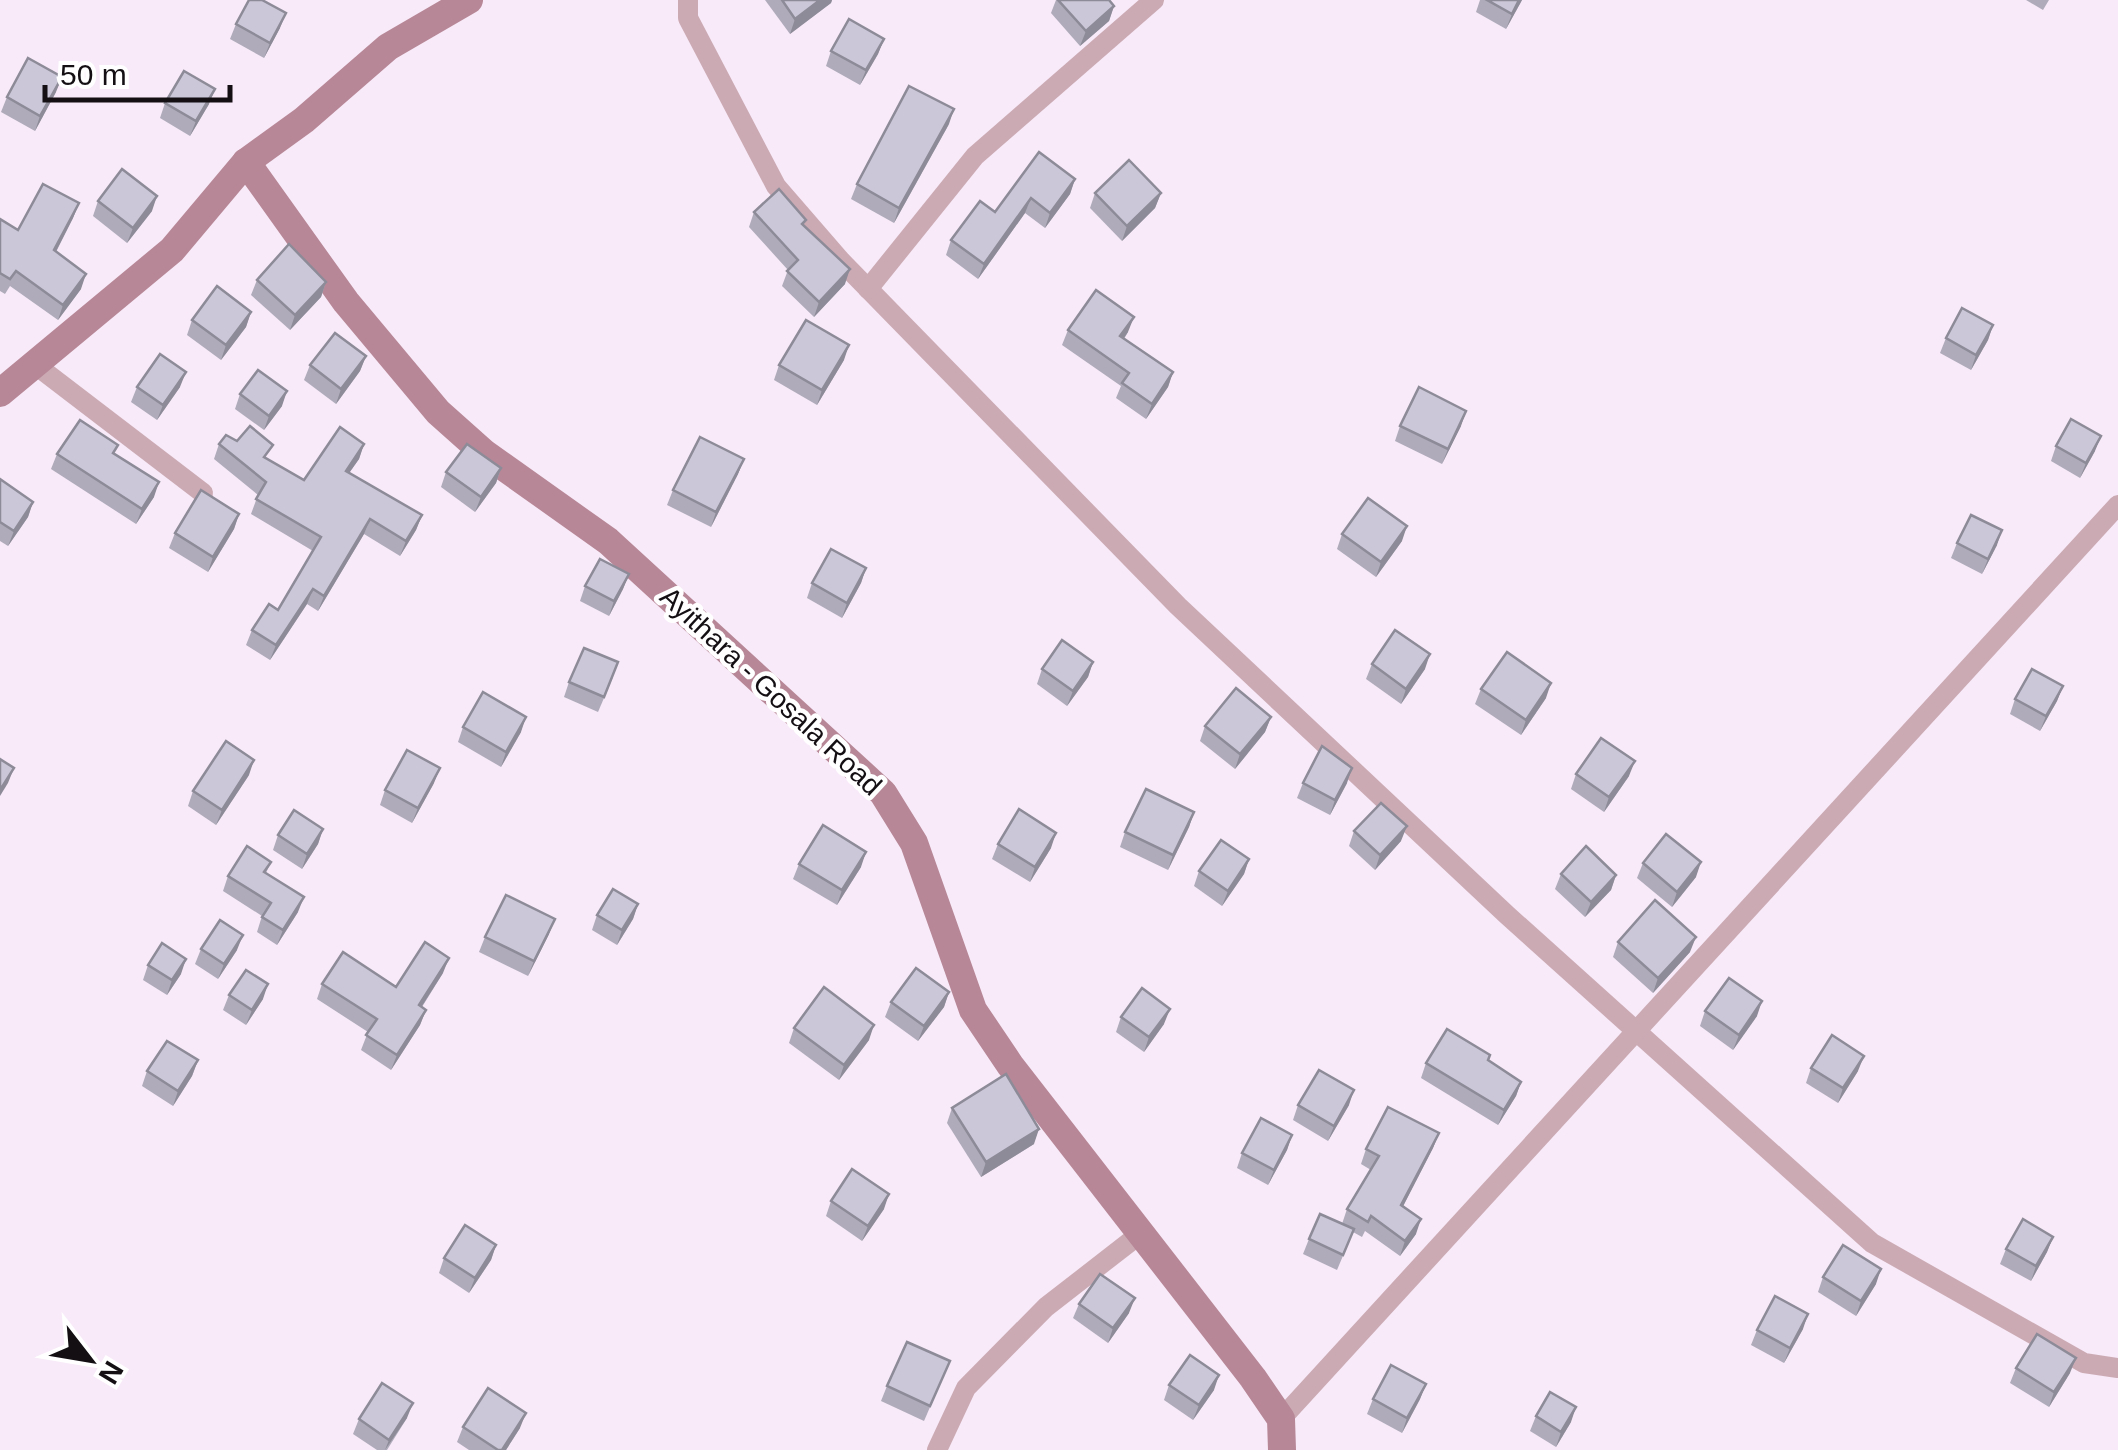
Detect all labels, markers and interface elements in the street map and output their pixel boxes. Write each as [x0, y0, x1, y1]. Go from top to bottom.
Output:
scale bar [45, 40, 230, 102]
text: 50 m [60, 58, 127, 91]
street label: Ayithara - Gosala Road [654, 581, 888, 801]
north arrow [40, 1310, 140, 1410]
text: N [93, 1356, 129, 1389]

